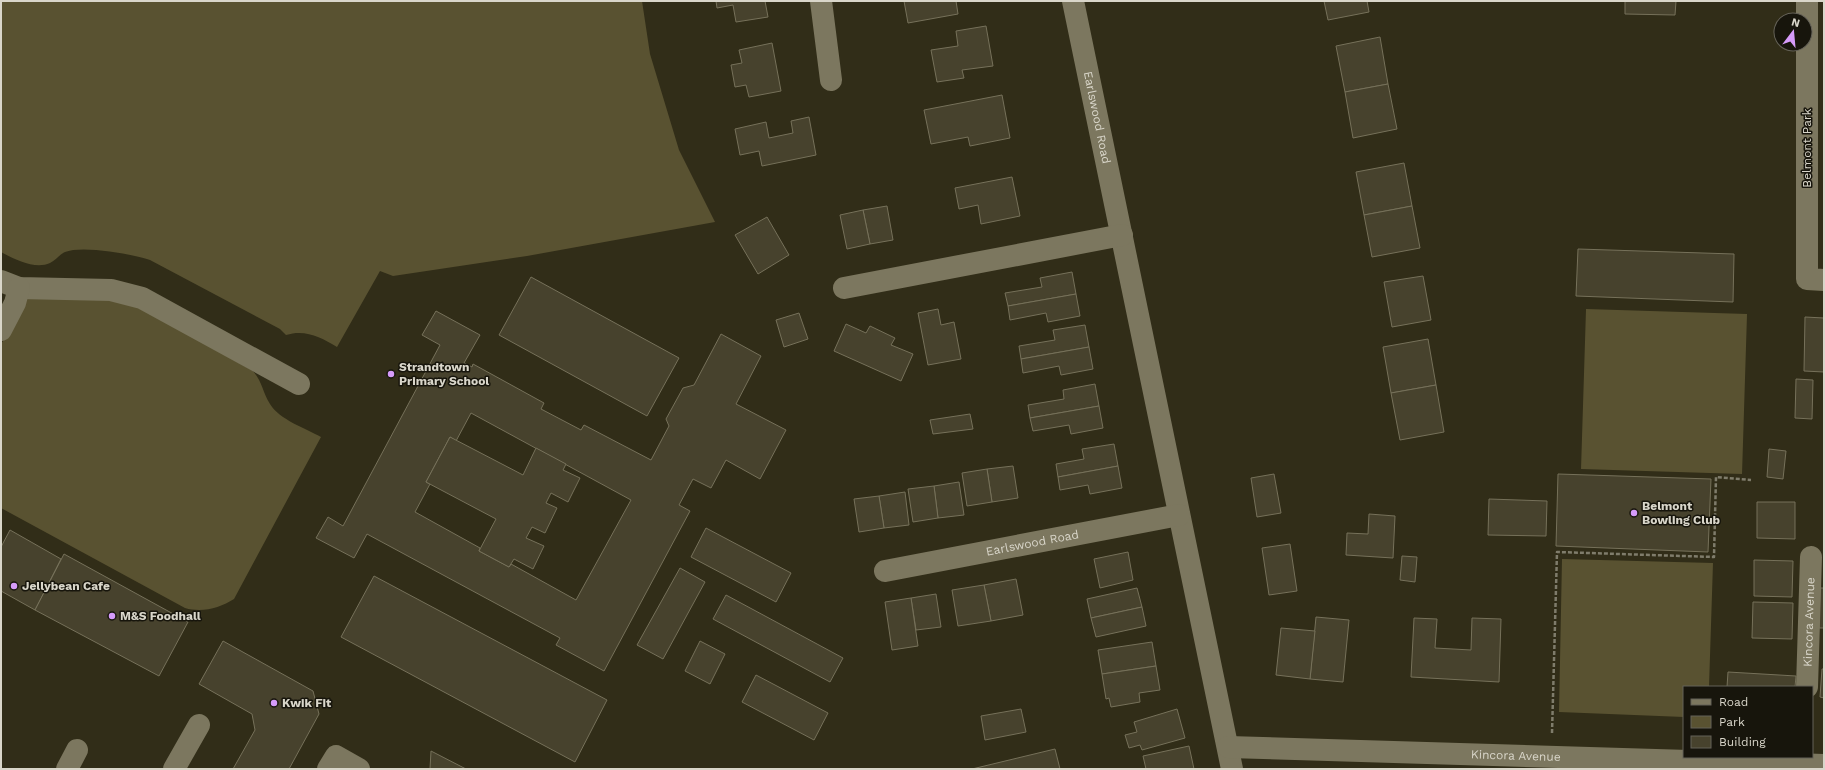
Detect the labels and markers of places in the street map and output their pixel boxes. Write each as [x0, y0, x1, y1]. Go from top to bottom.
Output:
place label: Strandtown Primary School [399, 360, 489, 388]
marker: Strandtown Primary School [386, 369, 396, 379]
place label: Belmont Bowling Club [1642, 499, 1721, 527]
marker: Belmont Bowling Club [1629, 508, 1639, 518]
place label: Jellybean Cafe [22, 579, 110, 593]
marker: Jellybean Cafe [9, 581, 19, 591]
place label: M&S Foodhall [120, 609, 201, 623]
marker: M&S Foodhall [107, 611, 117, 621]
place label: Kwik Fit [282, 696, 332, 710]
marker: Kwik Fit [269, 698, 279, 708]

